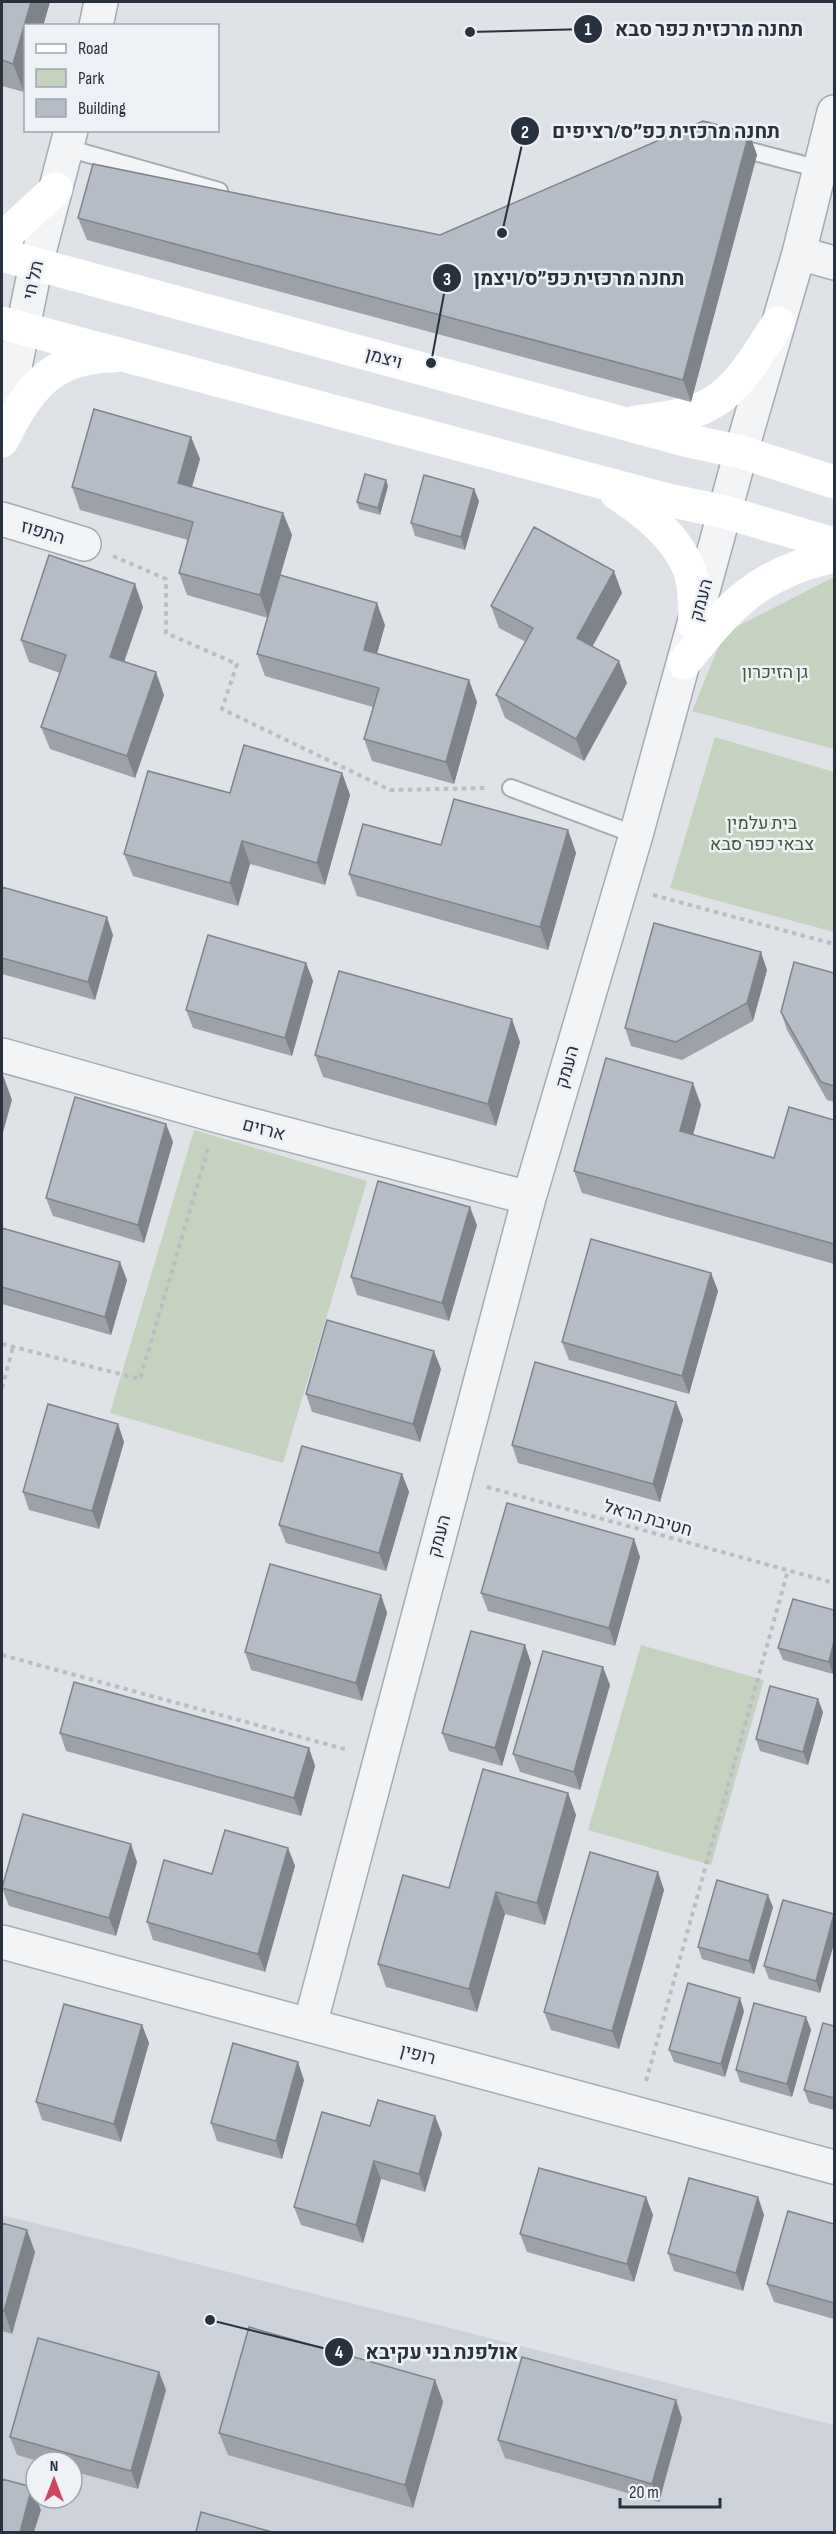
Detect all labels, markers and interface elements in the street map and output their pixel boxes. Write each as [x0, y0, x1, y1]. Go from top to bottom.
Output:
callout: תחנה מרכזית כפר סבא [573, 10, 815, 48]
text: תחנה מרכזית כפר סבא [615, 18, 803, 42]
text: 1 [584, 19, 592, 40]
legend [24, 24, 219, 132]
text: Road [78, 38, 108, 59]
text: Park [78, 68, 104, 89]
text: Building [78, 98, 126, 119]
callout: תחנה מרכזית כפ״ס/רציפים [510, 112, 792, 150]
text: תחנה מרכזית כפ״ס/רציפים [552, 120, 780, 144]
text: 2 [521, 122, 529, 143]
street label: תל חי [19, 258, 48, 302]
callout: תחנה מרכזית כפ״ס/ויצמן [432, 259, 697, 297]
text: תחנה מרכזית כפ״ס/ויצמן [474, 267, 684, 291]
text: 3 [443, 269, 451, 290]
street label: ויצמן [363, 344, 405, 373]
street label: התפוז [18, 516, 67, 549]
street label: העמק [686, 576, 717, 624]
park label: גן הזיכרון [742, 662, 808, 683]
park label: בית עלמין צבאי כפר סבא [710, 813, 814, 855]
street label: העמק [551, 1043, 584, 1091]
street label: ארזים [240, 1114, 288, 1145]
street label: חטיבת הראל [601, 1496, 695, 1541]
street label: העמק [424, 1512, 455, 1560]
street label: רופין [398, 2040, 438, 2069]
callout: אולפנת בני עקיבא [324, 2333, 531, 2371]
text: אולפנת בני עקיבא [366, 2341, 518, 2365]
text: 4 [335, 2342, 344, 2363]
north arrow [24, 2450, 84, 2510]
text: N [50, 2457, 58, 2476]
scale bar [620, 2471, 720, 2509]
text: 20 m [629, 2482, 659, 2503]

